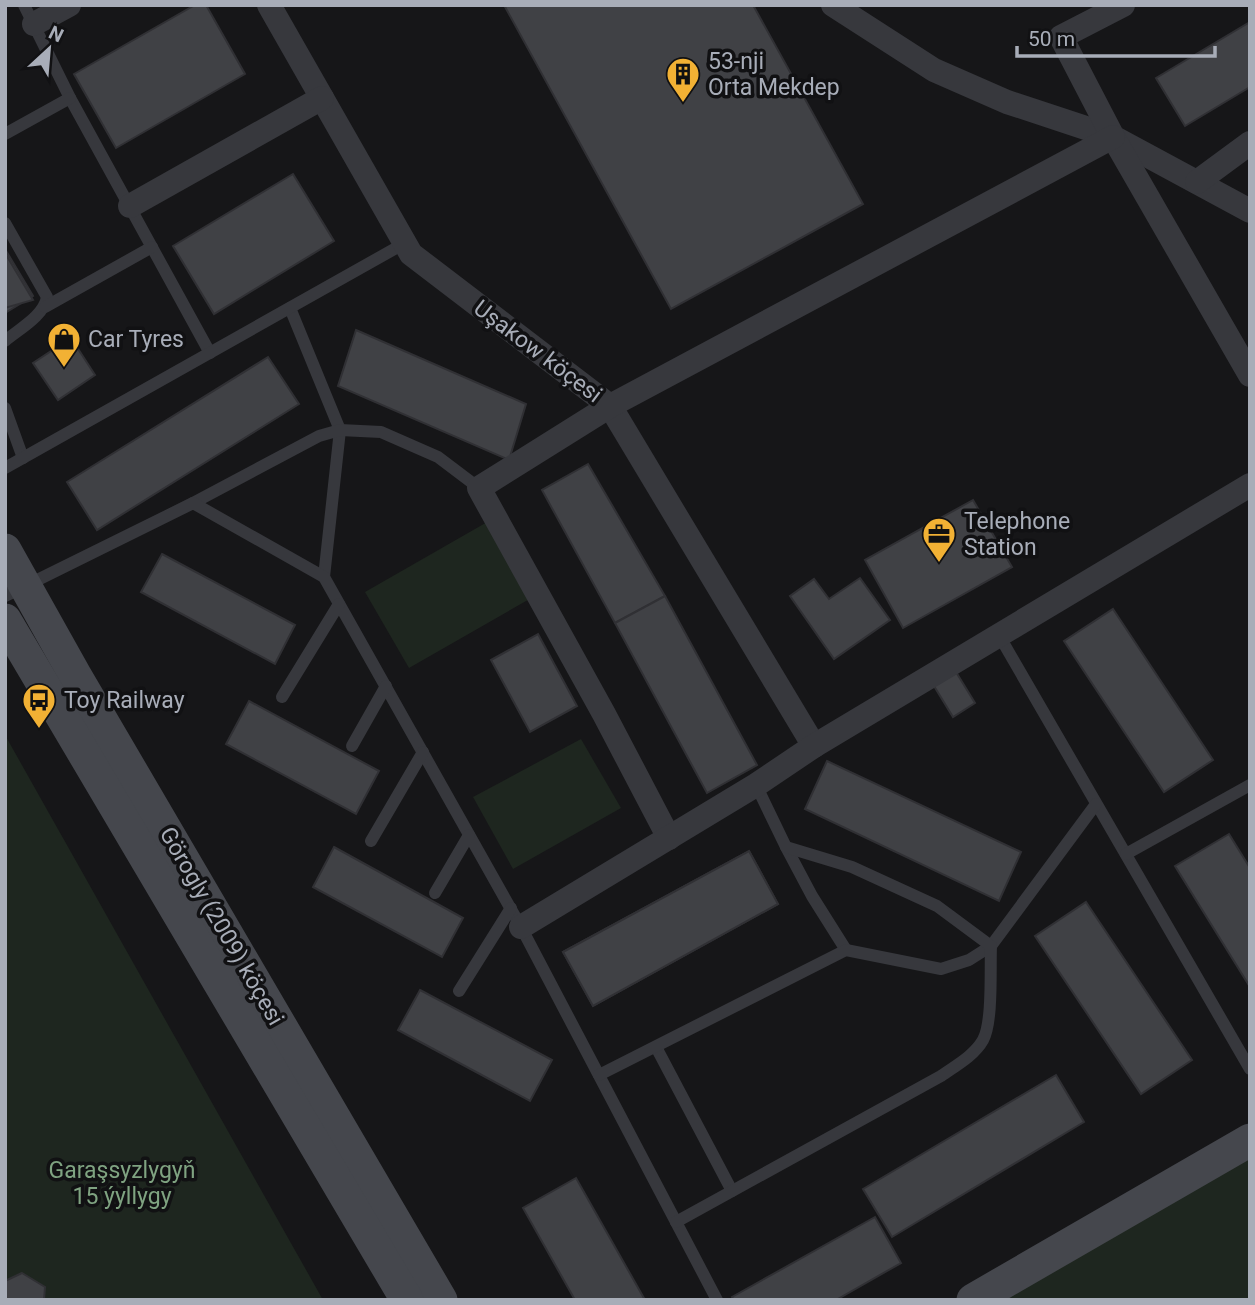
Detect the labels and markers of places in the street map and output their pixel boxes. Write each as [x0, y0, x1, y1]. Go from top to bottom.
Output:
place label: 53-nji Orta Mekdep [708, 48, 840, 101]
building icon: 53-nji Orta Mekdep [664, 55, 702, 104]
shop icon: Car Tyres [45, 320, 83, 369]
place label: Car Tyres [88, 326, 184, 353]
place label: Telephone Station [964, 508, 1070, 561]
office icon: Telephone Station [920, 515, 958, 564]
bus stop icon: Toy Railway [20, 681, 58, 730]
place label: Toy Railway [64, 687, 185, 714]

